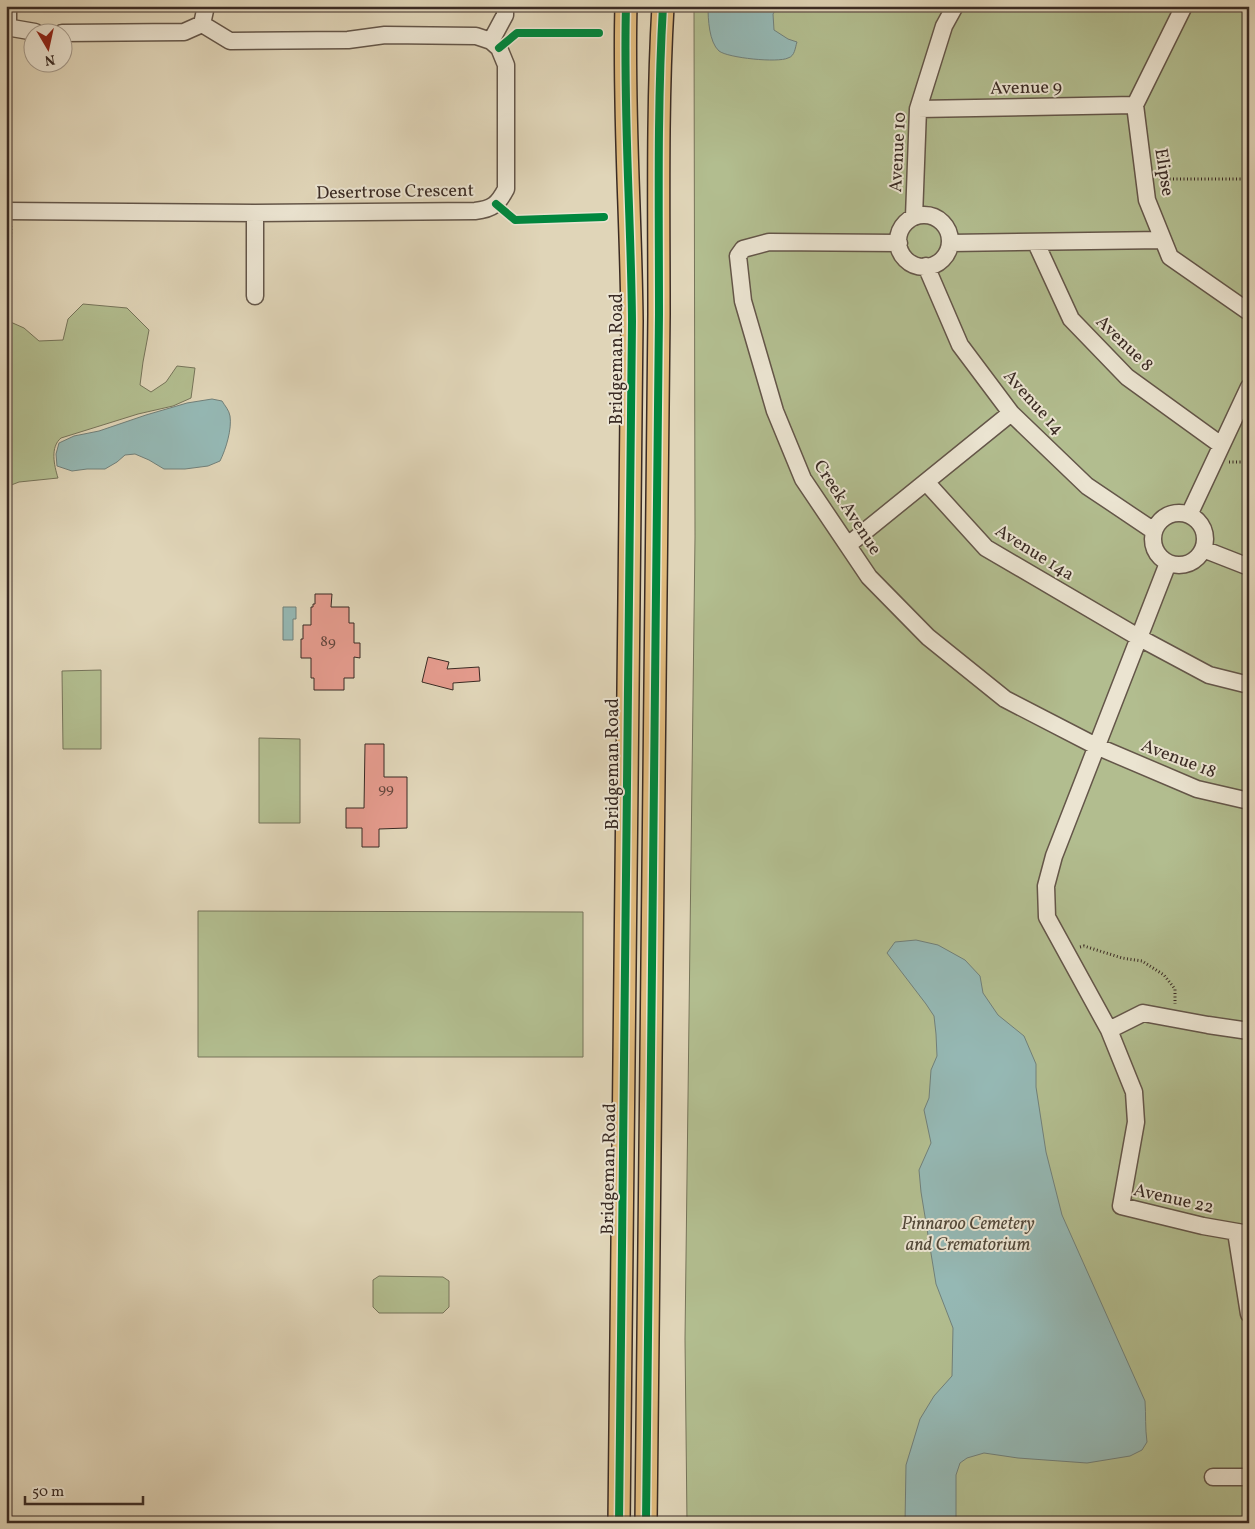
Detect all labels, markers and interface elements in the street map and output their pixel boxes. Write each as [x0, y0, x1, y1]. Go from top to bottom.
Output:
north arrow [22, 22, 72, 72]
text: N [43, 49, 56, 70]
street label: Avenue 9 [990, 75, 1062, 102]
street label: Avenue 10 [884, 111, 913, 193]
street label: Elipse [1147, 146, 1180, 198]
street label: Desertrose Crescent [316, 179, 474, 206]
street label: Bridgeman Road [605, 293, 630, 425]
street label: Avenue 8 [1090, 310, 1158, 378]
street label: Avenue 14 [997, 365, 1069, 441]
street label: Creek Avenue [807, 455, 887, 560]
street label: Avenue 14a [990, 519, 1079, 588]
house number: 89 [320, 632, 336, 653]
street label: Bridgeman Road [601, 698, 626, 830]
street label: Avenue 18 [1137, 734, 1220, 785]
house number: 99 [378, 779, 394, 800]
street label: Bridgeman Road [596, 1103, 623, 1235]
street label: Avenue 22 [1131, 1178, 1216, 1221]
park label: Pinnaroo Cemetery and Crematorium [901, 1212, 1035, 1258]
scale bar [25, 1474, 142, 1506]
text: 50 m [32, 1482, 64, 1503]

